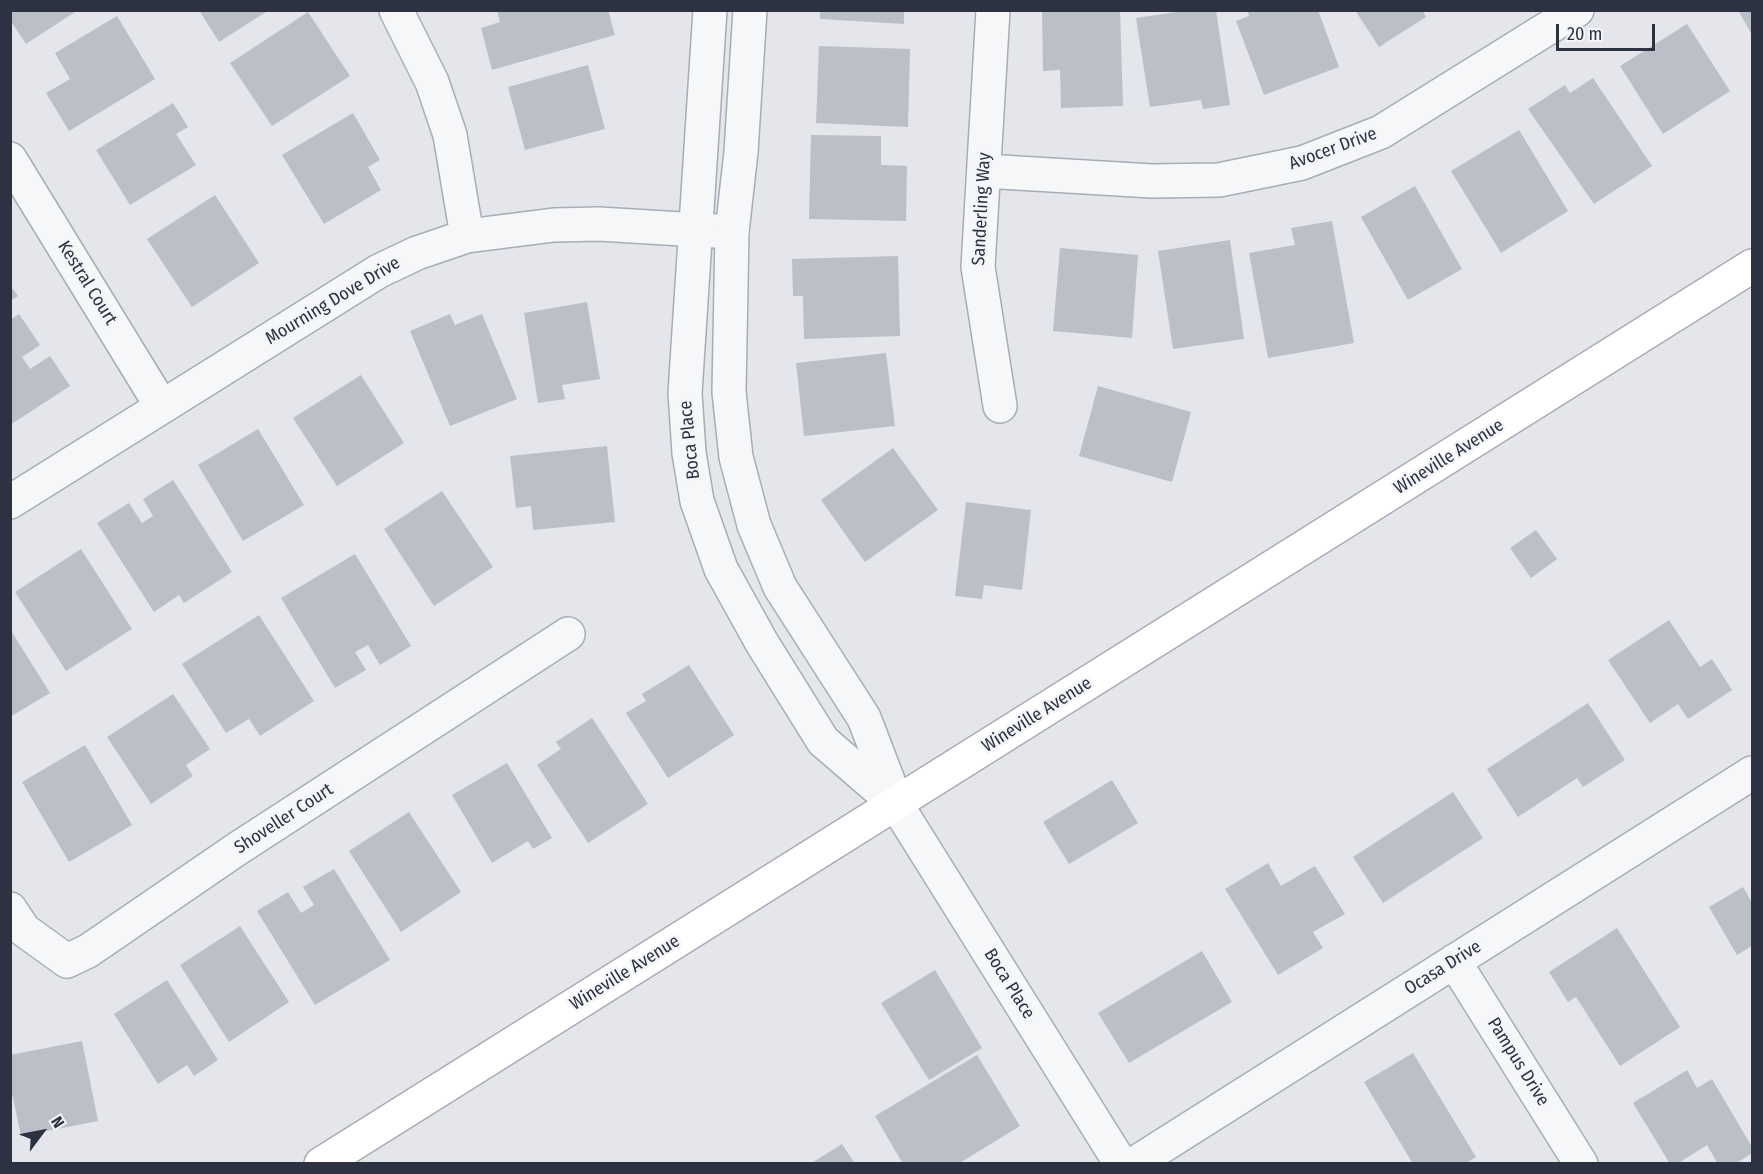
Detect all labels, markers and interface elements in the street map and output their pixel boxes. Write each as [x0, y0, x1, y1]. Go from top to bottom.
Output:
scale bar [1559, 12, 1658, 50]
text: 20 m [1567, 23, 1602, 45]
street label: Avocer Drive [1286, 123, 1380, 175]
street label: Sanderling Way [968, 152, 996, 266]
street label: Kestral Court [53, 237, 121, 329]
street label: Mourning Dove Drive [262, 252, 404, 350]
street label: Boca Place [675, 400, 705, 480]
street label: Wineville Avenue [1390, 415, 1508, 499]
street label: Wineville Avenue [978, 673, 1096, 757]
street label: Shoveller Court [231, 779, 337, 859]
street label: Wineville Avenue [566, 931, 684, 1015]
street label: Ocasa Drive [1401, 936, 1485, 1000]
street label: Boca Place [979, 945, 1039, 1023]
street label: Pampus Drive [1482, 1014, 1554, 1110]
north arrow [12, 1102, 72, 1162]
text: N [47, 1113, 68, 1131]

